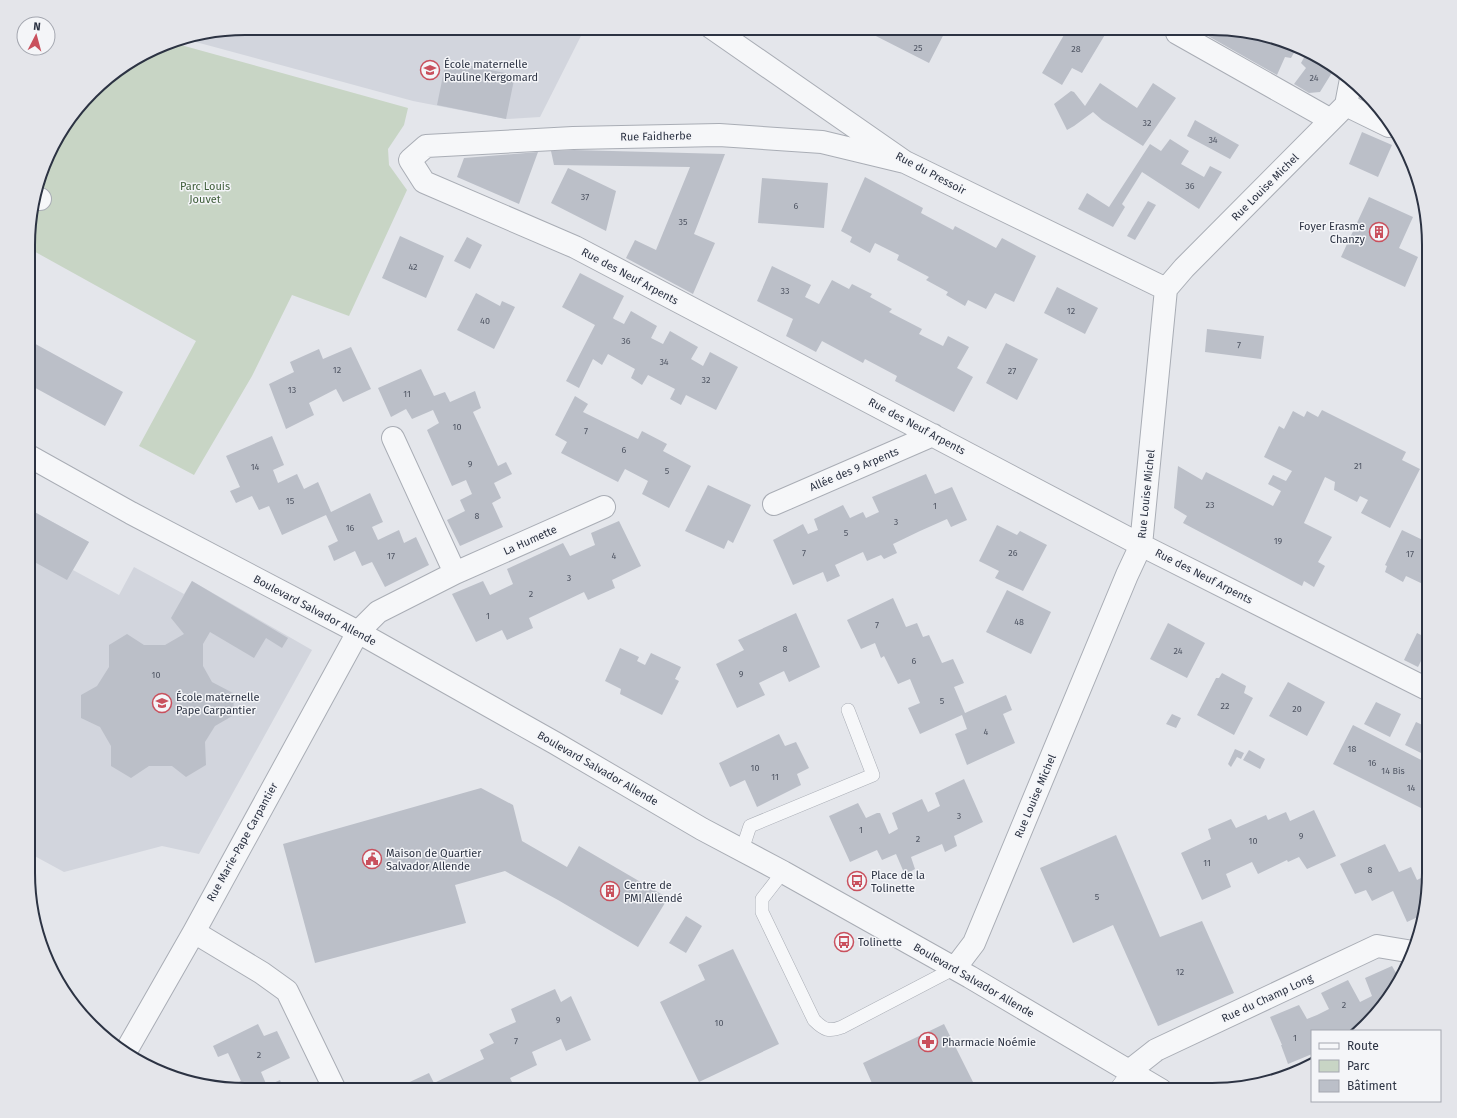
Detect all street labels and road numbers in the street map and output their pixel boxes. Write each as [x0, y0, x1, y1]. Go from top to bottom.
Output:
street label: Rue Faidherbe [620, 129, 692, 144]
street label: Rue du Pressoir [893, 149, 969, 198]
street label: Rue Louise Michel [1229, 151, 1302, 224]
street label: Rue des Neuf Arpents [579, 245, 680, 307]
street label: Rue des Neuf Arpents [866, 395, 967, 457]
street label: Allée des 9 Arpents [808, 445, 901, 494]
street label: Rue Louise Michel [1135, 449, 1158, 539]
street label: La Humette [501, 523, 559, 558]
street label: Rue des Neuf Arpents [1153, 546, 1255, 607]
street label: Boulevard Salvador Allende [251, 572, 378, 648]
street label: Boulevard Salvador Allende [535, 728, 660, 808]
street label: Rue Louise Michel [1012, 752, 1059, 840]
street label: Rue Marie-Pape Carpantier [204, 780, 281, 904]
street label: Boulevard Salvador Allende [911, 940, 1036, 1020]
street label: Rue du Champ Long [1220, 972, 1315, 1025]

